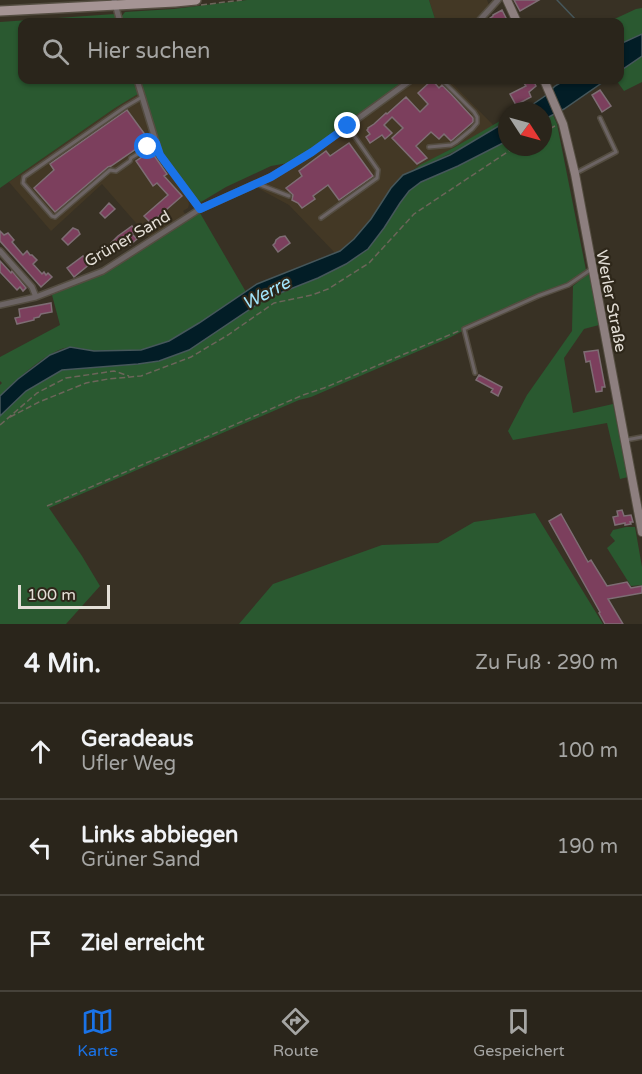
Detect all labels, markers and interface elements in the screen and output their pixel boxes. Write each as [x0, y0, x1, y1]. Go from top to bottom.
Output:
search box [18, 18, 624, 84]
icon: search [39, 35, 72, 68]
text: Hier suchen [87, 38, 210, 64]
north arrow [498, 102, 552, 156]
route end [334, 112, 360, 138]
route start [134, 133, 160, 159]
street label: Grüner Sand [81, 206, 174, 271]
street label: Werler Straße [591, 248, 631, 354]
water label: Werre [238, 271, 295, 315]
scale bar [18, 582, 110, 610]
text: 100 m [27, 585, 76, 605]
text: 4 Min. [24, 648, 101, 679]
text: Zu Fuß · 290 m [475, 651, 618, 675]
text: Geradeaus [81, 726, 193, 752]
icon: ahead [24, 735, 57, 768]
text: 100 m [557, 739, 618, 763]
text: Ufler Weg [81, 752, 176, 776]
text: Links abbiegen [81, 822, 239, 848]
icon: left [24, 831, 57, 864]
text: 190 m [557, 835, 618, 859]
text: Grüner Sand [81, 848, 201, 872]
icon: arrive [24, 927, 57, 960]
text: Ziel erreicht [81, 930, 204, 956]
tab: Karte [77, 1005, 118, 1061]
tab: Route [273, 1005, 319, 1061]
tab: Gespeichert [473, 1005, 565, 1061]

